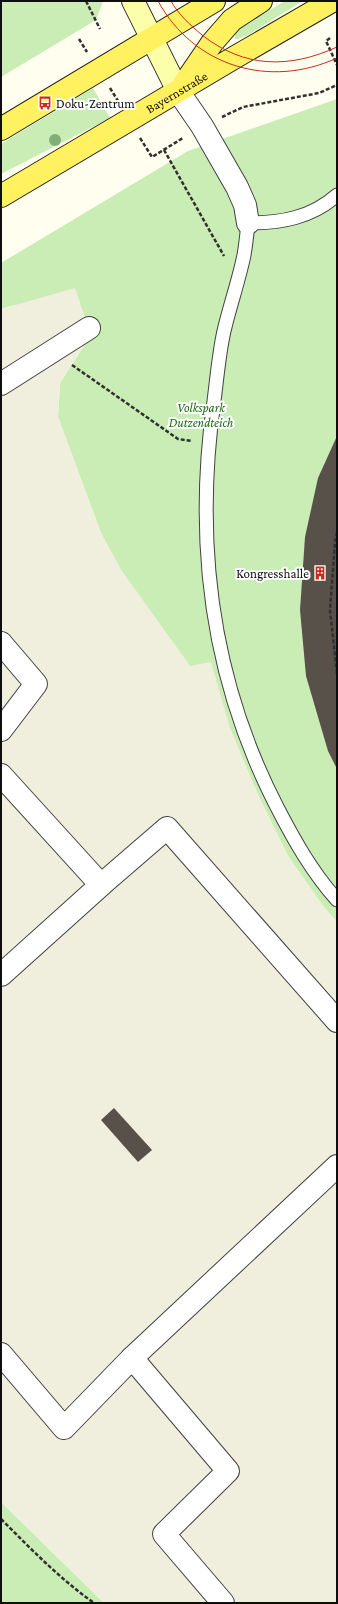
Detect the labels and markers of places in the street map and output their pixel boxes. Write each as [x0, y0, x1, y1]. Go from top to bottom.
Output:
bus stop icon: Doku-Zentrum [37, 95, 53, 111]
place label: Doku-Zentrum [56, 96, 135, 111]
building icon: Kongresshalle [312, 565, 328, 581]
place label: Kongresshalle [236, 566, 309, 581]

